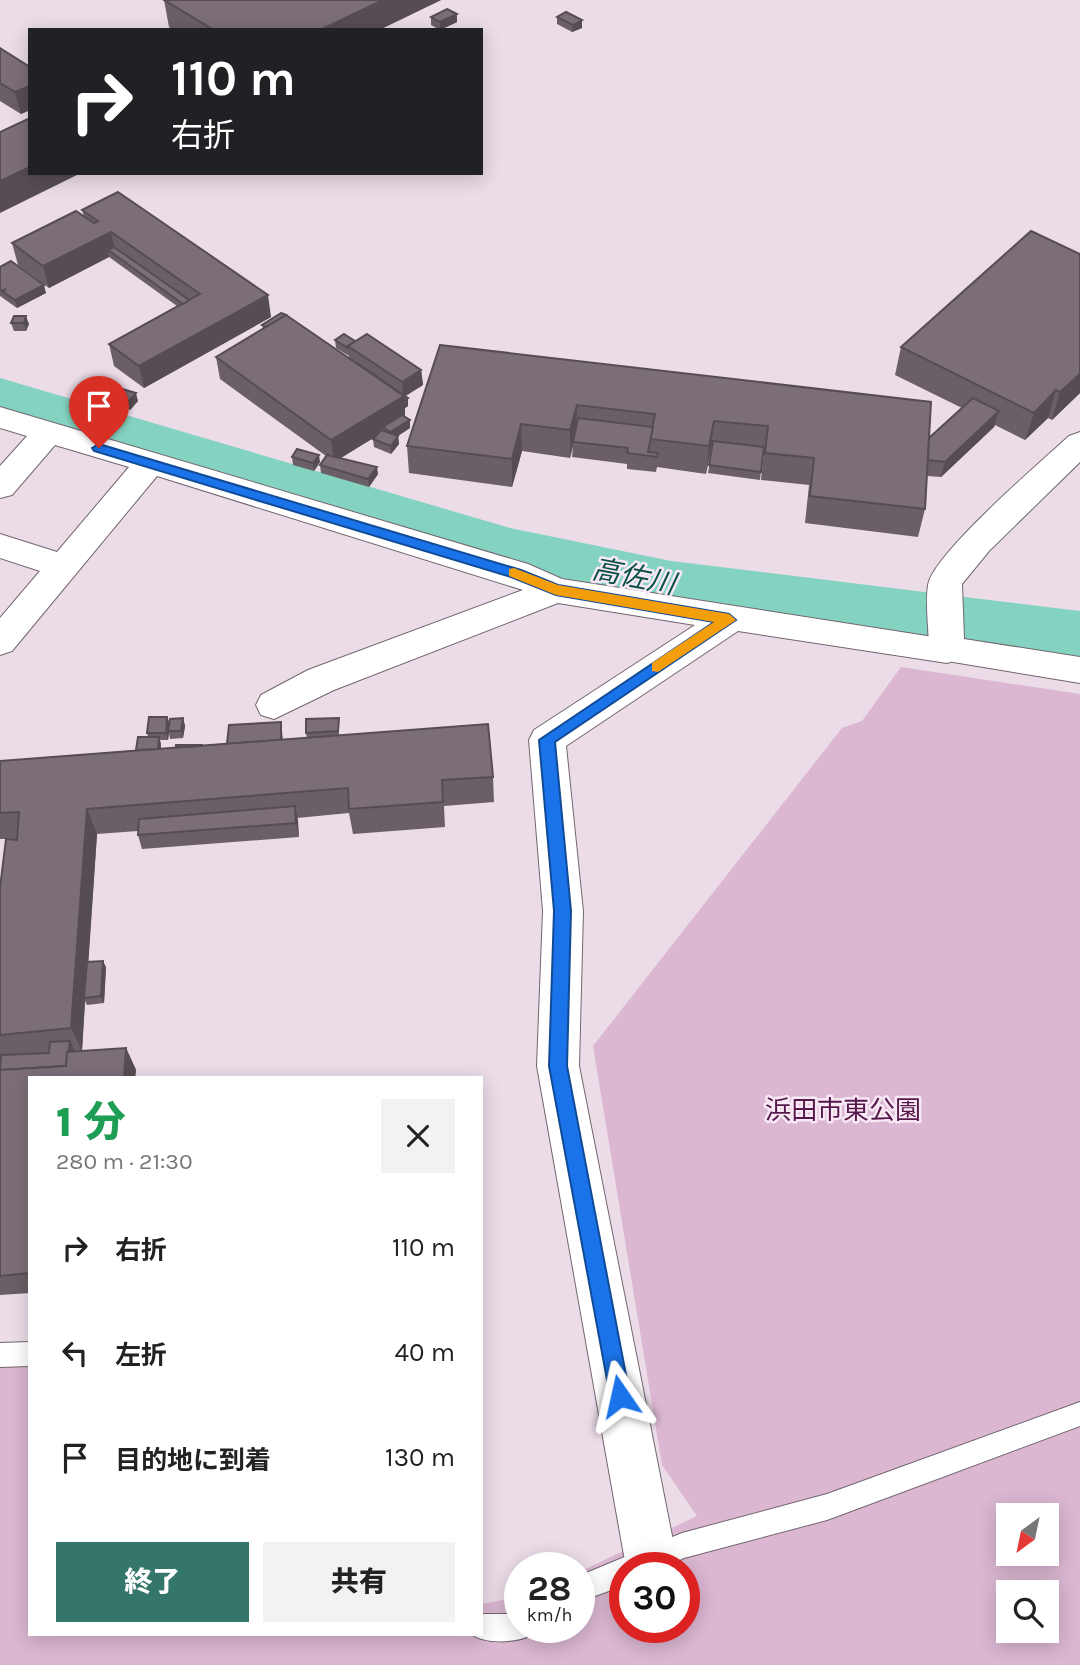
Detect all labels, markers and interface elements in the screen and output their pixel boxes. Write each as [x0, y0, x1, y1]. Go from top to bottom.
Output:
text: 110 m [171, 50, 296, 107]
icon: right [56, 56, 147, 147]
text: 右折 [171, 117, 235, 154]
pin [69, 376, 129, 448]
icon: arrive [80, 387, 118, 425]
water label: 高佐川 [590, 552, 681, 601]
park label: 浜田市東公園 [765, 1095, 921, 1126]
text: 1 分 [56, 1097, 125, 1147]
button: close [381, 1099, 455, 1173]
text: 280 m · 21:30 [56, 1148, 193, 1175]
icon: right [56, 1229, 94, 1267]
text: 110 m [392, 1232, 455, 1263]
text: 右折 [115, 1235, 167, 1266]
icon: left [56, 1334, 94, 1372]
text: 40 m [395, 1337, 455, 1368]
text: 左折 [115, 1340, 167, 1371]
position arrow [583, 1359, 657, 1433]
icon: arrive [56, 1439, 94, 1477]
text: 130 m [385, 1442, 455, 1473]
text: 目的地に到着 [115, 1445, 271, 1476]
north arrow [996, 1503, 1059, 1566]
map controls [996, 1503, 1059, 1643]
button: 終了 [56, 1542, 249, 1622]
button: 共有 [263, 1542, 455, 1622]
speed limit sign: 30 [609, 1552, 700, 1643]
text: 28 [528, 1568, 571, 1609]
button: search [996, 1580, 1059, 1643]
text: km/h [527, 1604, 572, 1626]

